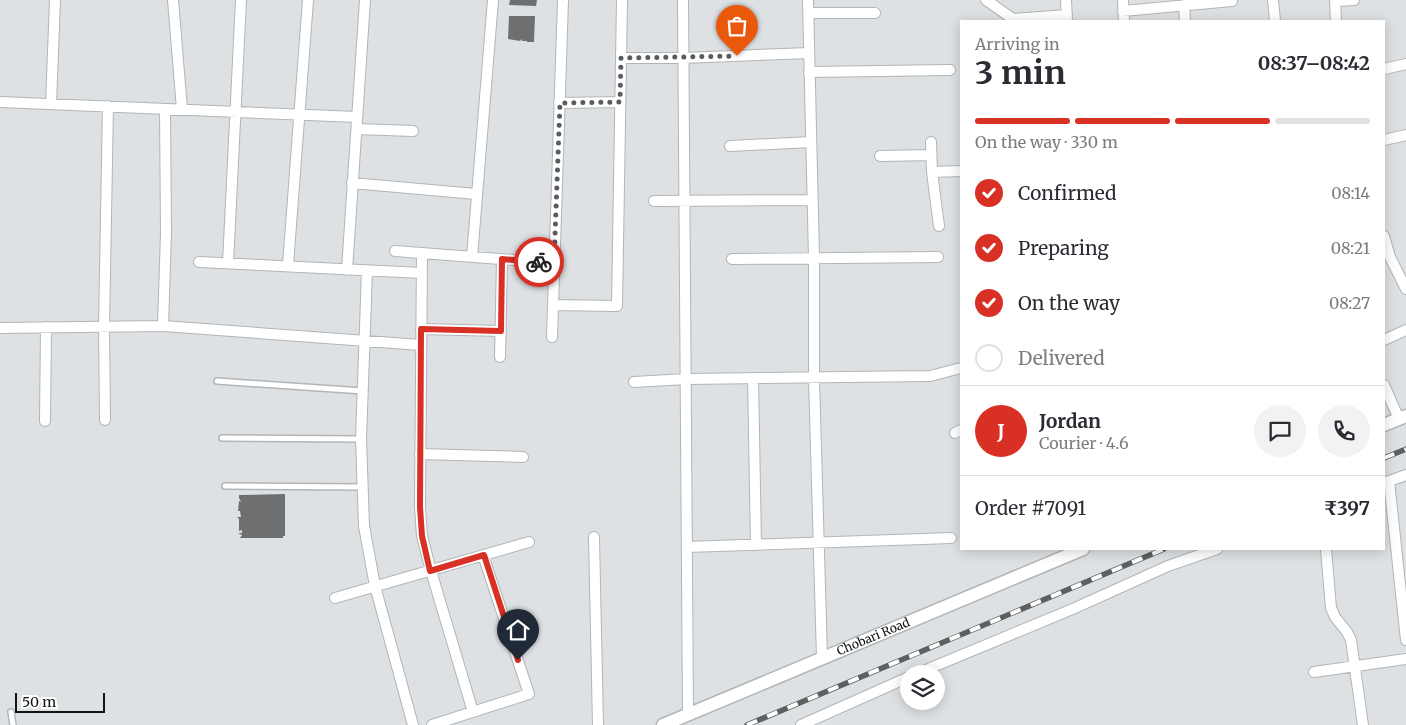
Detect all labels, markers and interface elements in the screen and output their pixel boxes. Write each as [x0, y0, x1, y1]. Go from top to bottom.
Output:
pin [716, 5, 758, 56]
icon: bag [723, 12, 751, 40]
text: Arriving in [975, 34, 1060, 54]
text: 08:37–08:42 [1258, 51, 1370, 75]
text: 3 min [975, 53, 1066, 93]
text: On the way · 330 m [975, 132, 1118, 152]
icon: check [975, 179, 1003, 207]
text: Confirmed [1018, 181, 1116, 205]
text: 08:14 [1331, 183, 1370, 203]
icon: check [975, 234, 1003, 262]
text: Preparing [1018, 236, 1109, 260]
courier [514, 237, 564, 287]
text: 08:21 [1331, 238, 1370, 258]
icon: bike [525, 248, 553, 276]
icon: check [975, 289, 1003, 317]
text: On the way [1018, 291, 1120, 315]
text: 08:27 [1329, 293, 1370, 313]
text: Delivered [1018, 346, 1105, 370]
button: chat [1254, 405, 1306, 457]
button: phone [1318, 405, 1370, 457]
text: Jordan [1039, 409, 1101, 433]
text: J [997, 419, 1005, 443]
text: Courier · 4.6 [1039, 433, 1129, 453]
text: Order #7091 [975, 496, 1086, 520]
text: ₹397 [1324, 496, 1370, 520]
pin [497, 609, 539, 660]
street label: Chobari Road [834, 614, 912, 658]
icon: home [504, 616, 532, 644]
map controls [900, 665, 945, 710]
button: layers [900, 665, 945, 710]
scale bar [15, 690, 105, 713]
text: 50 m [22, 693, 56, 711]

